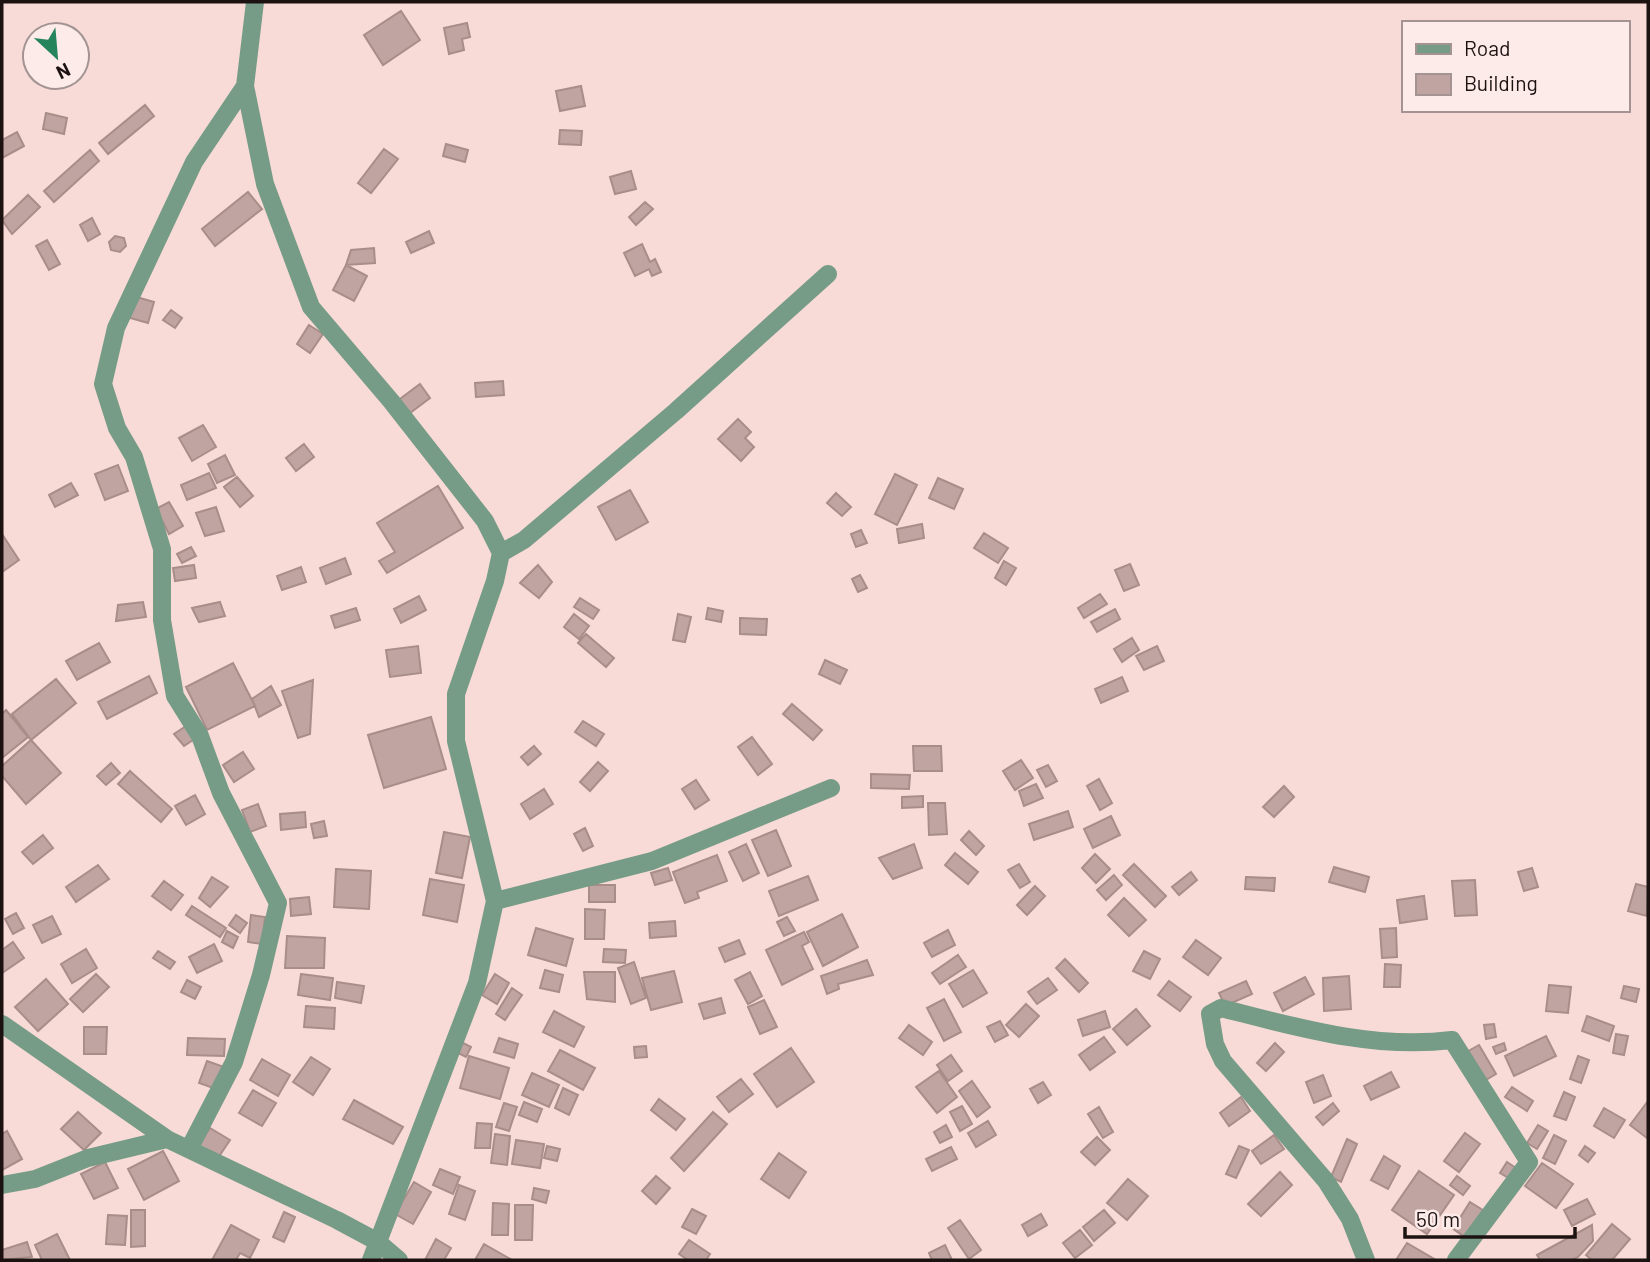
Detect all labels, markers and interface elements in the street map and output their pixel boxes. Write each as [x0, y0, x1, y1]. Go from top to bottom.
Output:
north arrow [21, 21, 91, 91]
legend [1402, 21, 1629, 112]
text: Road [1464, 35, 1510, 60]
text: N [53, 59, 74, 85]
text: Building [1464, 70, 1538, 95]
scale bar [1405, 1196, 1575, 1240]
text: 50 m [1416, 1206, 1460, 1231]

